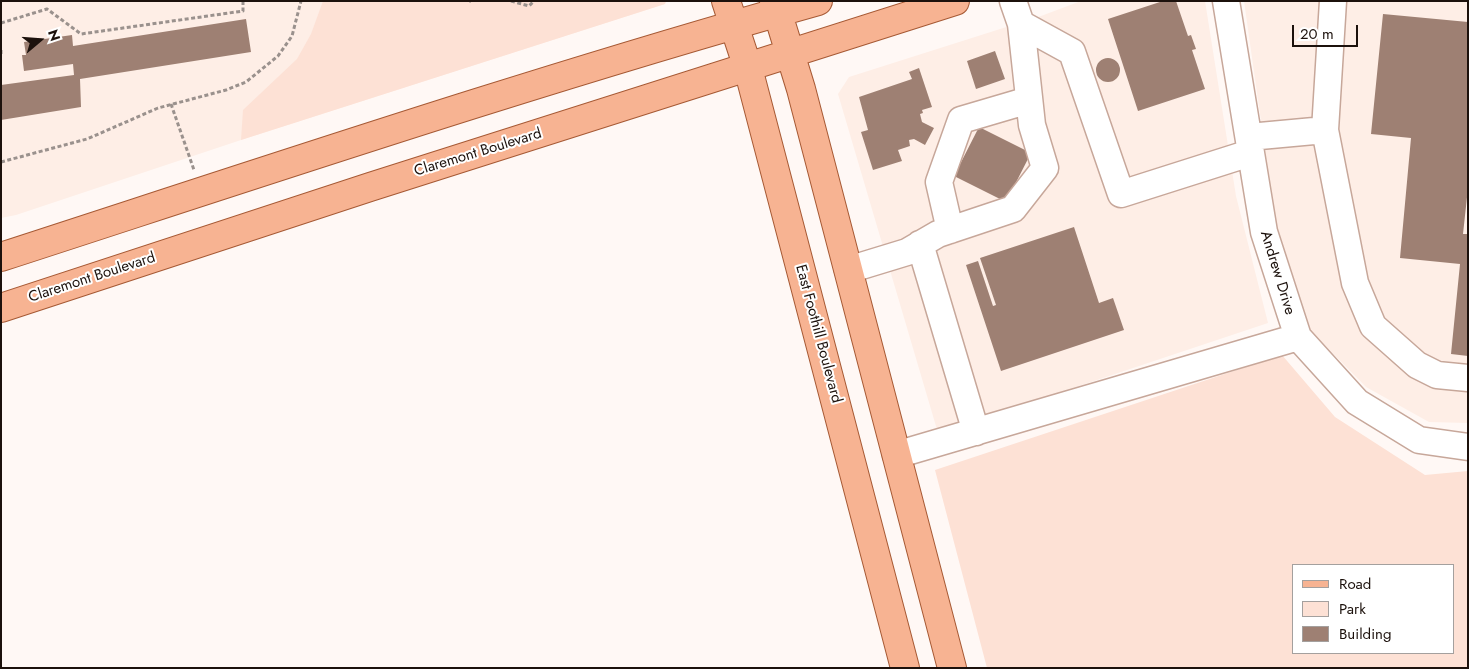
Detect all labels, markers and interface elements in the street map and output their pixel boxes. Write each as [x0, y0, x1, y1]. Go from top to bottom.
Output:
north arrow [15, 15, 65, 65]
scale bar [1294, 15, 1360, 47]
text: 20 m [1300, 23, 1334, 45]
text: N [43, 27, 65, 44]
street label: Claremont Boulevard [412, 125, 544, 181]
street label: Andrew Drive [1256, 229, 1298, 317]
street label: Claremont Boulevard [26, 249, 158, 307]
street label: East Foothill Boulevard [791, 263, 845, 405]
legend [1292, 564, 1454, 654]
text: Road [1339, 573, 1371, 595]
text: Park [1339, 598, 1366, 620]
text: Building [1339, 623, 1391, 645]

